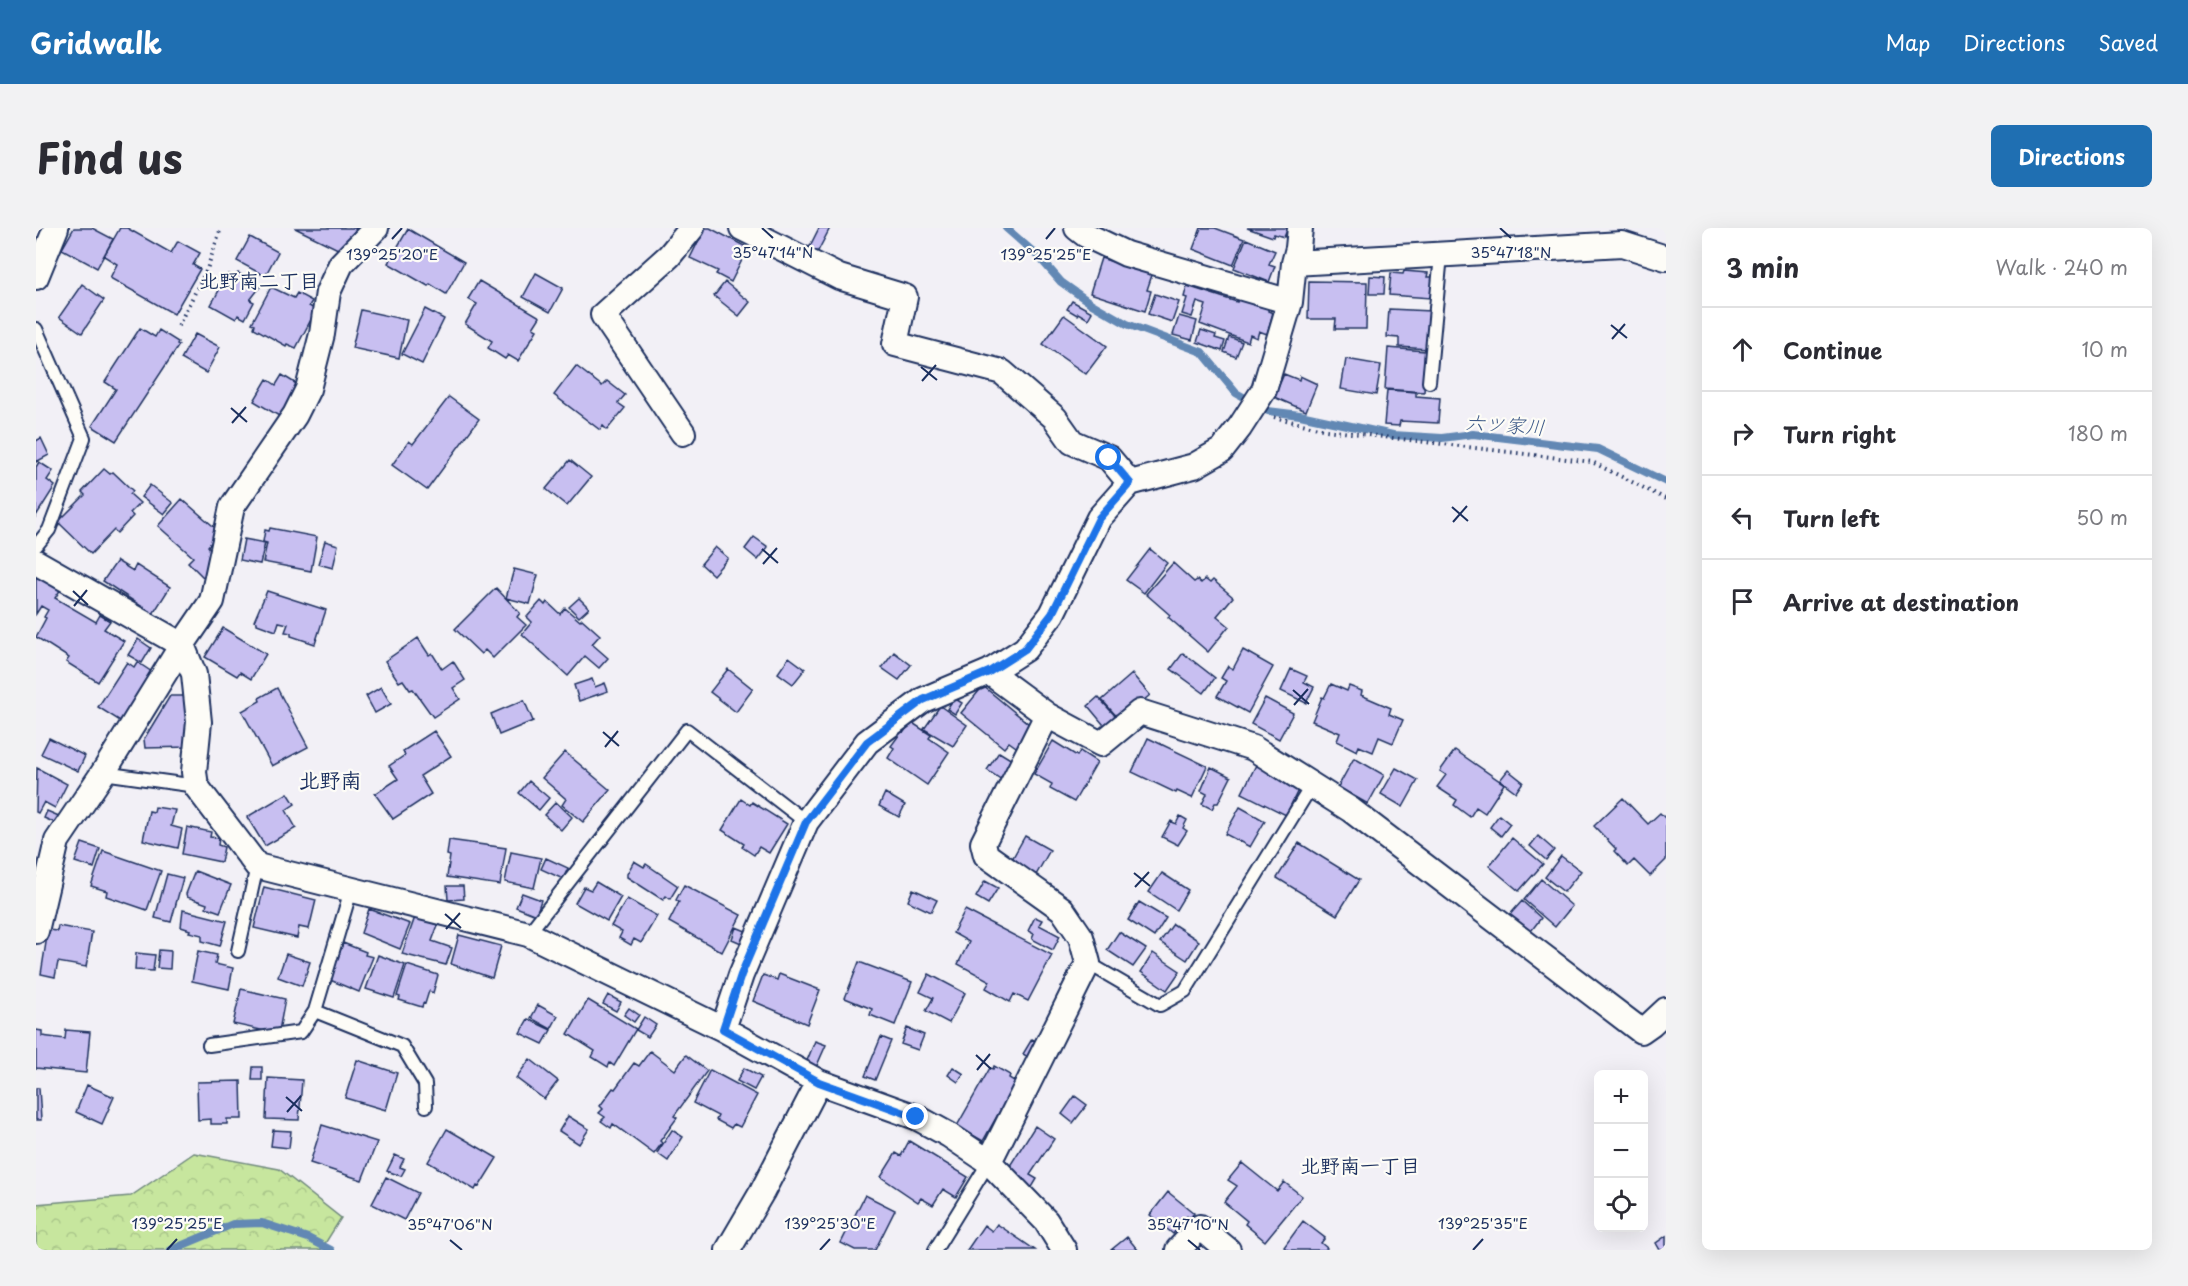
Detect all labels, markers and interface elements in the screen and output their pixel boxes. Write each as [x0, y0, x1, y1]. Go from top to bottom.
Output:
text: Gridwalk [30, 21, 162, 64]
text: Map [1885, 26, 1930, 58]
text: Directions [1963, 26, 2065, 58]
text: Saved [2098, 26, 2158, 58]
text: Find us [36, 125, 183, 188]
button: Directions [1991, 125, 2152, 187]
text: 35°47'14"N [732, 240, 814, 263]
text: 35°47'18"N [1471, 240, 1551, 263]
text: 139°25'20"E [346, 242, 438, 265]
text: 139°25'25"E [1001, 242, 1091, 265]
text: 3 min [1726, 248, 1799, 287]
text: Walk · 240 m [1995, 252, 2128, 282]
district label: 北野南二丁目 [199, 265, 319, 295]
icon: ahead [1726, 333, 1759, 366]
text: Continue [1783, 333, 1882, 366]
text: 10 m [2081, 334, 2128, 364]
water label: 六ツ家川 [1464, 406, 1546, 442]
icon: right [1726, 417, 1759, 450]
text: Turn right [1783, 417, 1896, 450]
text: 180 m [2068, 418, 2128, 448]
route start [1095, 444, 1121, 470]
icon: left [1726, 501, 1759, 534]
text: Turn left [1783, 501, 1880, 534]
text: 50 m [2076, 502, 2128, 532]
icon: arrive [1726, 585, 1759, 618]
text: Arrive at destination [1783, 585, 2019, 618]
district label: 北野南 [299, 763, 362, 795]
map controls [1594, 1070, 1648, 1232]
button: + [1594, 1070, 1648, 1124]
route end [902, 1103, 928, 1129]
button: − [1594, 1124, 1648, 1178]
district label: 北野南一丁目 [1300, 1150, 1420, 1180]
button: locate [1594, 1178, 1648, 1232]
text: 139°25'25"E [132, 1211, 222, 1234]
text: 139°25'30"E [784, 1211, 876, 1234]
text: 139°25'35"E [1438, 1211, 1528, 1234]
text: 35°47'06"N [407, 1212, 493, 1235]
text: 35°47'10"N [1147, 1212, 1229, 1235]

